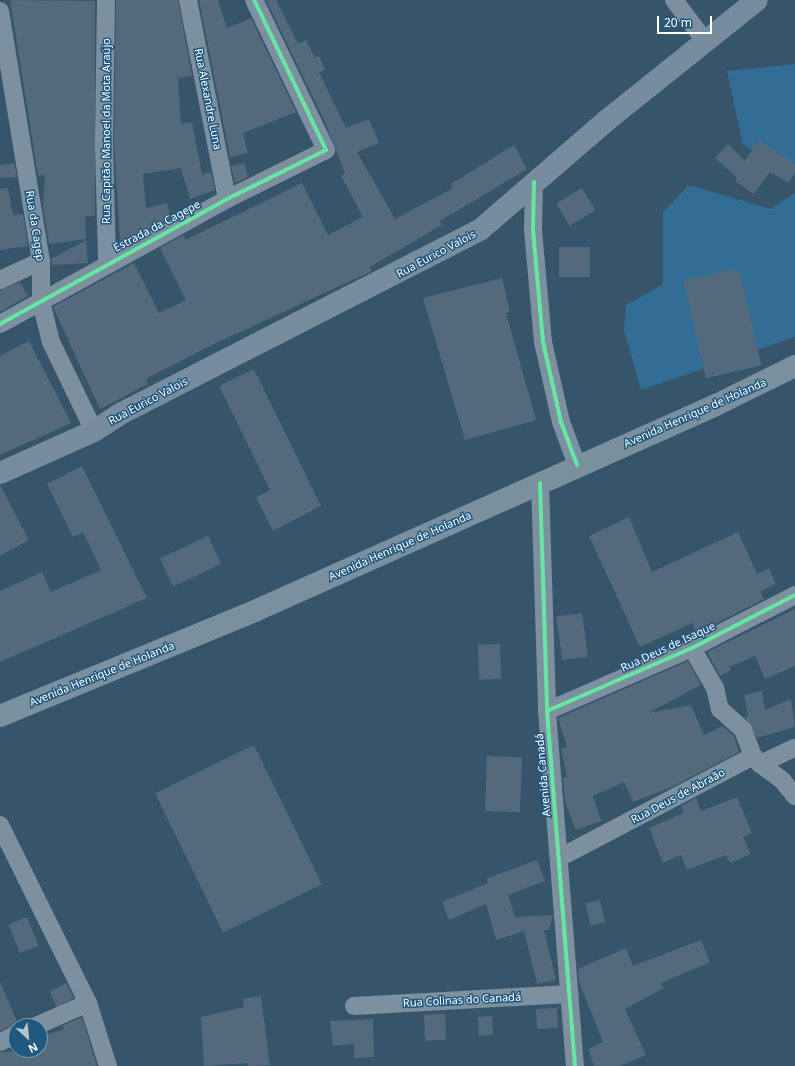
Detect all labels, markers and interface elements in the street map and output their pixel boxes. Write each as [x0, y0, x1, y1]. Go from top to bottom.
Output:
scale bar [659, 8, 714, 34]
text: 20 m [664, 14, 692, 31]
street label: Rua Capitão Manoel da Mota Araújo [99, 38, 113, 224]
street label: Rua Alexandre Luna [192, 47, 224, 151]
street label: Rua da Cagep [23, 190, 47, 262]
street label: Estrada da Cagepe [111, 198, 203, 254]
street label: Rua Eurico Valois [394, 228, 478, 280]
street label: Rua Eurico Valois [106, 375, 190, 427]
street label: Avenida Henrique de Holanda [622, 375, 768, 451]
street label: Avenida Henrique de Holanda [327, 508, 473, 584]
street label: Rua Deus de Isaque [619, 619, 717, 675]
street label: Avenida Henrique de Holanda [28, 639, 176, 709]
street label: Avenida Canadá [533, 733, 553, 817]
street label: Rua Deus de Abraão [629, 766, 727, 826]
street label: Rua Colinas do Canadá [403, 990, 521, 1010]
north arrow [8, 1018, 48, 1058]
text: N [26, 1040, 41, 1057]

